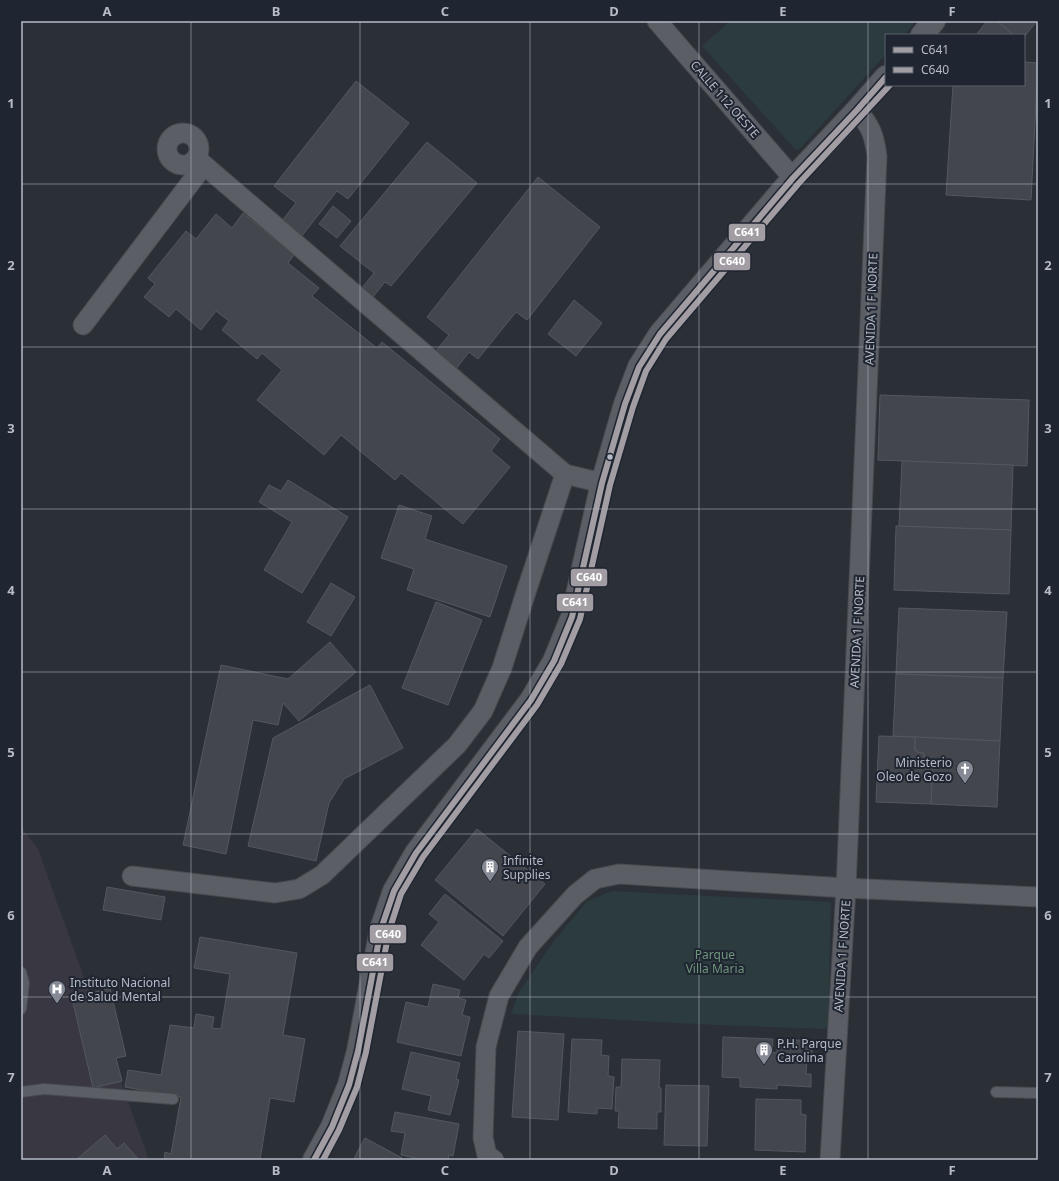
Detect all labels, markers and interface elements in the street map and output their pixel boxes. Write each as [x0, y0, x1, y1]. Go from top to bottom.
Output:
text: A [103, 2, 112, 20]
text: B [272, 2, 280, 20]
text: C [441, 2, 449, 20]
text: D [609, 2, 619, 20]
text: E [779, 2, 787, 20]
text: F [948, 2, 956, 20]
legend [885, 34, 1025, 86]
text: C641 [921, 41, 949, 58]
street label: CALLE 112 OESTE [687, 57, 763, 141]
text: C640 [921, 61, 949, 78]
text: 1 [7, 94, 15, 112]
text: 1 [1044, 94, 1052, 112]
line badge: C641 [728, 223, 766, 242]
text: C641 [734, 224, 760, 239]
line badge: C640 [713, 252, 751, 271]
text: C640 [719, 253, 745, 268]
street label: AVENIDA 1 F NORTE [861, 253, 881, 365]
text: 2 [7, 256, 15, 274]
text: 2 [1044, 256, 1052, 274]
text: 3 [7, 419, 15, 437]
text: 3 [1044, 419, 1052, 437]
unlabelled marker [605, 452, 615, 462]
line badge: C640 [570, 568, 608, 587]
text: C640 [576, 569, 602, 584]
street label: AVENIDA 1 F NORTE [846, 576, 868, 688]
text: 4 [7, 581, 15, 599]
text: 4 [1044, 581, 1052, 599]
line badge: C641 [556, 593, 594, 612]
text: C641 [562, 594, 588, 609]
text: 5 [7, 743, 15, 761]
text: 5 [1044, 743, 1052, 761]
place label: Ministerio Oleo de Gozo [876, 754, 952, 785]
church icon: Ministerio Oleo de Gozo [955, 759, 975, 784]
place label: Infinite Supplies [503, 852, 551, 883]
building icon: Infinite Supplies [480, 857, 500, 882]
street label: AVENIDA 1 F NORTE [830, 899, 854, 1013]
text: 6 [7, 906, 15, 924]
text: 6 [1044, 906, 1052, 924]
line badge: C640 [369, 924, 407, 944]
text: C640 [375, 926, 401, 941]
park label: Parque Villa Maria [686, 946, 744, 977]
line badge: C641 [356, 953, 394, 972]
text: C641 [362, 954, 388, 969]
place label: Instituto Nacional de Salud Mental [70, 974, 170, 1005]
hospital icon: Instituto Nacional de Salud Mental [47, 979, 67, 1004]
place label: P.H. Parque Carolina [777, 1035, 842, 1066]
building icon: P.H. Parque Carolina [754, 1040, 774, 1065]
text: 7 [7, 1068, 15, 1086]
text: 7 [1044, 1068, 1052, 1086]
text: A [103, 1161, 112, 1179]
text: B [272, 1161, 280, 1179]
text: C [441, 1161, 449, 1179]
text: D [609, 1161, 619, 1179]
text: E [779, 1161, 787, 1179]
text: F [948, 1161, 956, 1179]

